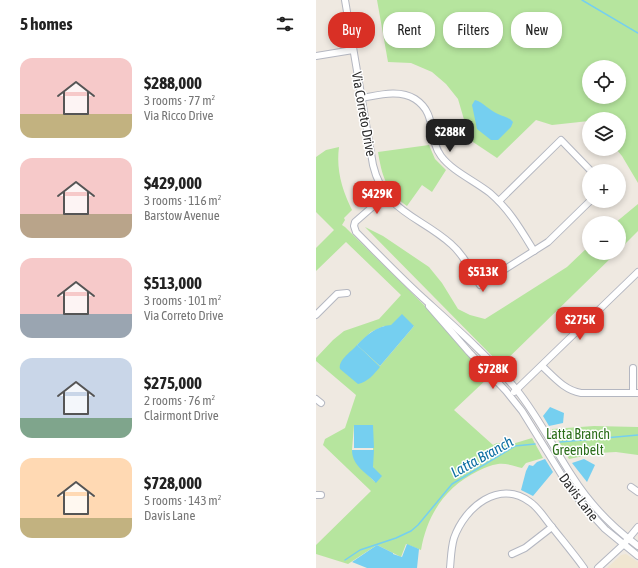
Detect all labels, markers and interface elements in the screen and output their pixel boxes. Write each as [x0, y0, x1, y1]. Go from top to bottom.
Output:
chip: Buy [328, 12, 375, 48]
chip: Rent [383, 12, 435, 48]
chip: Filters [443, 12, 503, 48]
chip: New [511, 12, 562, 48]
icon: filters [274, 13, 296, 35]
text: 5 homes [20, 14, 73, 34]
map controls [582, 60, 626, 260]
button: locate [582, 60, 626, 104]
street label: Via Correto Drive [349, 70, 379, 158]
text: $288,000 [144, 73, 202, 93]
icon: home [52, 74, 100, 122]
text: 3 rooms · 77 m² [144, 93, 215, 108]
text: Via Ricco Drive [144, 108, 213, 123]
button: layers [582, 112, 626, 156]
pin: $288K [422, 119, 478, 153]
text: $288K [435, 124, 465, 139]
button: + [582, 164, 626, 208]
text: $429,000 [144, 173, 202, 193]
icon: home [52, 174, 100, 222]
pin: $429K [349, 181, 405, 215]
text: $429K [362, 186, 392, 201]
text: 3 rooms · 116 m² [144, 193, 221, 208]
text: Barstow Avenue [144, 208, 220, 223]
button: − [582, 216, 626, 260]
pin: $513K [455, 259, 511, 293]
text: $513K [468, 264, 498, 279]
text: $513,000 [144, 273, 202, 293]
icon: home [52, 274, 100, 322]
text: 3 rooms · 101 m² [144, 293, 221, 308]
pin: $275K [552, 307, 608, 341]
text: Via Correto Drive [144, 308, 223, 323]
text: $275K [565, 312, 595, 327]
pin: $728K [465, 356, 521, 390]
text: $728K [478, 361, 508, 376]
text: $275,000 [144, 373, 202, 393]
icon: home [52, 374, 100, 422]
text: 2 rooms · 76 m² [144, 393, 215, 408]
text: Clairmont Drive [144, 408, 219, 423]
park label: Latta Branch Greenbelt [546, 426, 610, 458]
water label: Latta Branch [448, 433, 516, 481]
street label: Davis Lane [556, 470, 602, 524]
text: $728,000 [144, 473, 202, 493]
icon: home [52, 474, 100, 522]
text: 5 rooms · 143 m² [144, 493, 221, 508]
text: Davis Lane [144, 508, 195, 523]

